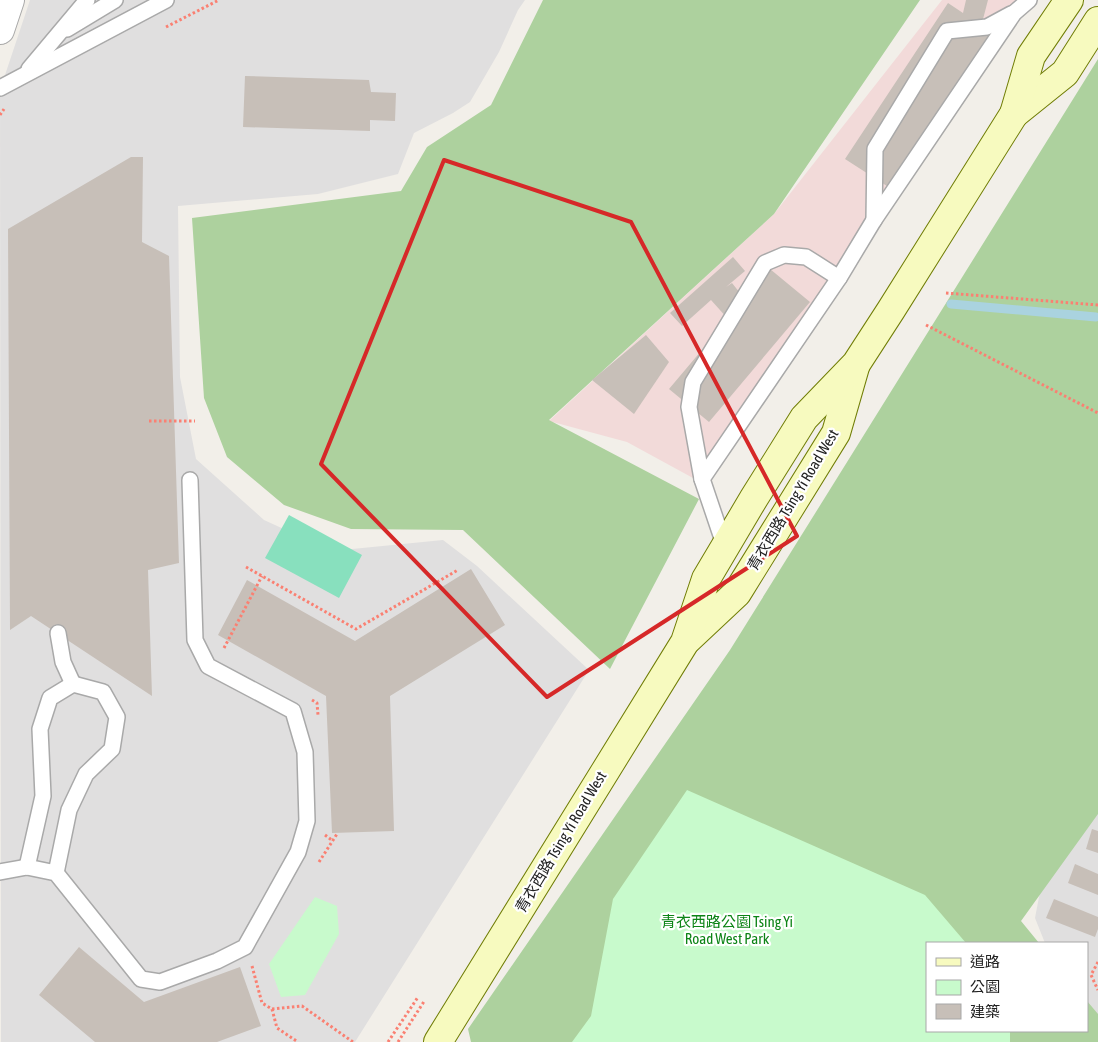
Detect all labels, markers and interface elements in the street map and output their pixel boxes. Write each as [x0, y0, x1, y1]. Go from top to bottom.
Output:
street label: 青衣西路 Tsing Yi Road West [744, 426, 841, 573]
street label: 青衣西路 Tsing Yi Road West [512, 768, 609, 915]
park label: 青衣西路公園 Tsing Yi Road West Park [661, 913, 793, 947]
legend [926, 942, 1088, 1032]
text: 道路 [970, 953, 1000, 970]
text: 公園 [970, 978, 1000, 995]
text: 建築 [970, 1003, 1000, 1020]

